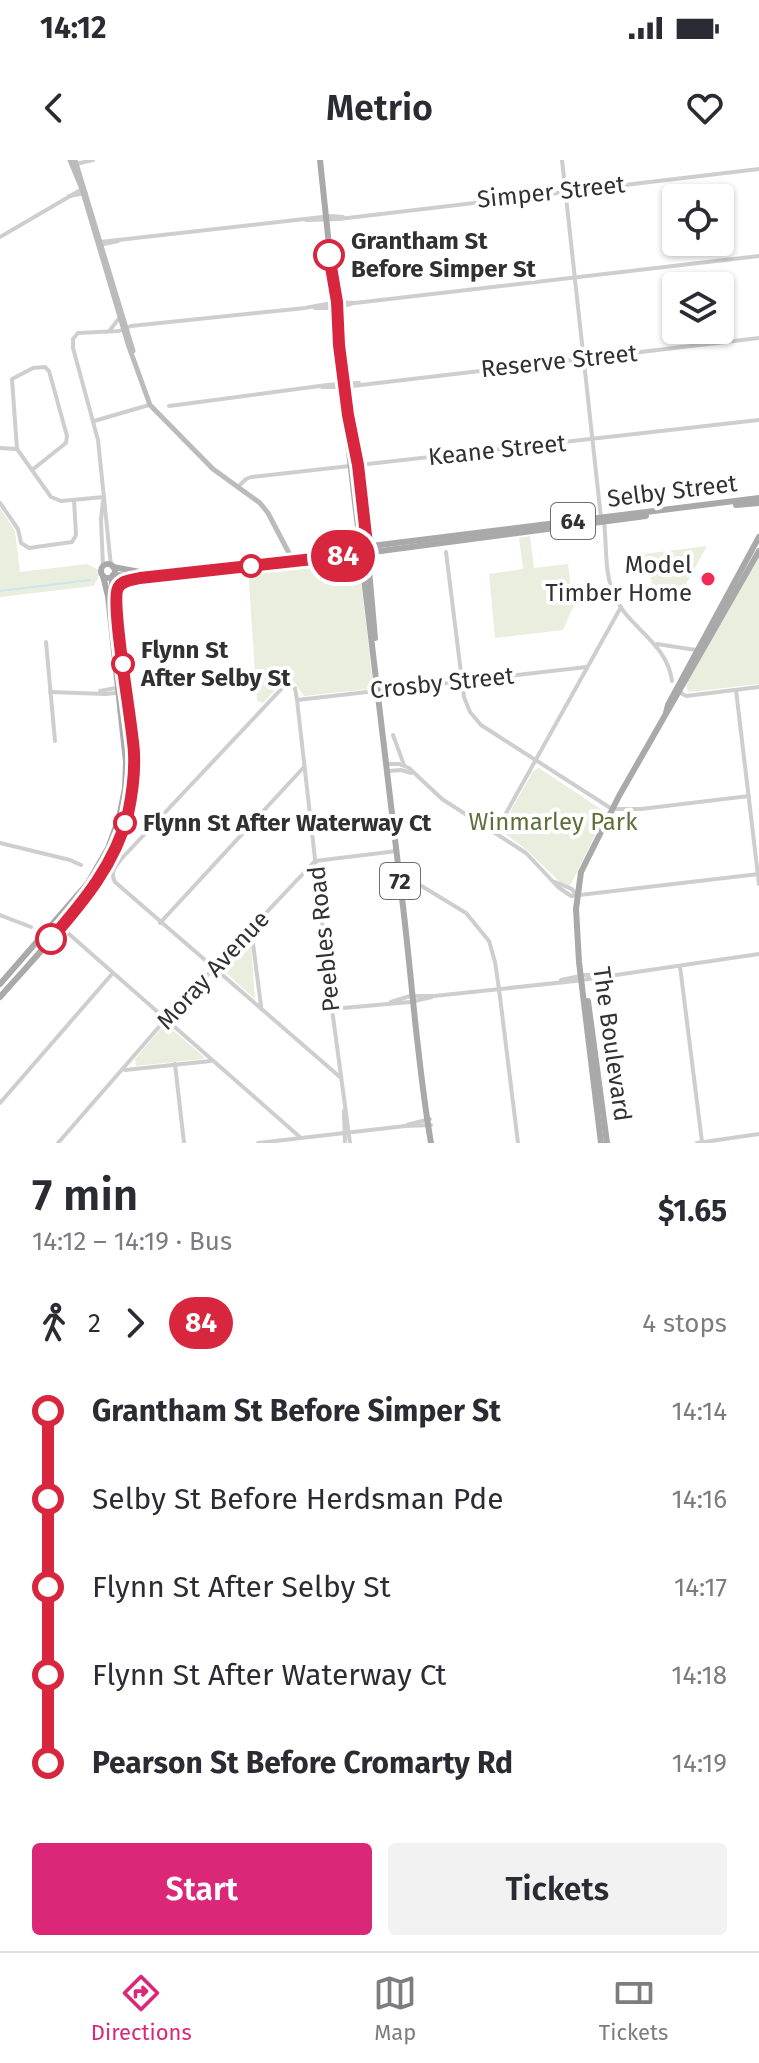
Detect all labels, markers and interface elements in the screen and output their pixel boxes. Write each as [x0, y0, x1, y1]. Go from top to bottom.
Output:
text: 14:12 [40, 10, 106, 46]
icon: back [32, 86, 76, 130]
text: Metrio [326, 86, 433, 130]
icon: heart [683, 86, 727, 130]
street label: Simper Street [476, 170, 627, 214]
map controls [662, 184, 734, 344]
button: locate [662, 184, 734, 256]
place label: Grantham St Before Simper St [351, 227, 537, 283]
marker: Grantham St Before Simper St [314, 240, 344, 270]
button: layers [662, 272, 734, 344]
street label: Reserve Street [479, 339, 639, 383]
street label: Keane Street [427, 429, 568, 471]
street label: Selby Street [605, 469, 739, 513]
road number: 64 [551, 503, 595, 539]
line badge: 84 [307, 530, 379, 582]
text: 84 [327, 539, 359, 572]
place label: Model Timber Home [545, 551, 692, 607]
unlabelled marker [240, 555, 262, 577]
marker: Model Timber Home [699, 570, 717, 588]
place label: Flynn St After Selby St [140, 636, 291, 692]
marker: Flynn St After Selby St [112, 653, 134, 675]
street label: Crosby Street [369, 662, 516, 704]
park label: Winmarley Park [469, 808, 638, 836]
place label: Flynn St After Waterway Ct [143, 809, 432, 837]
marker: Flynn St After Waterway Ct [114, 812, 136, 834]
road number: 72 [380, 863, 420, 899]
street label: Peebles Road [302, 865, 346, 1013]
street label: Moray Avenue [151, 905, 275, 1035]
unlabelled marker [36, 924, 66, 954]
street label: The Boulevard [587, 965, 637, 1123]
text: 7 min [32, 1169, 138, 1222]
text: $1.65 [658, 1193, 727, 1229]
text: 14:12 – 14:19 · Bus [32, 1226, 232, 1257]
icon: walk [32, 1301, 76, 1345]
icon: forward [113, 1301, 157, 1345]
text: 84 [185, 1306, 217, 1339]
text: 2 [88, 1308, 101, 1339]
text: 4 stops [642, 1308, 727, 1339]
text: Grantham St Before Simper St [92, 1393, 501, 1429]
text: 14:14 [672, 1396, 727, 1427]
text: Selby St Before Herdsman Pde [92, 1481, 504, 1517]
text: 14:16 [672, 1484, 727, 1515]
text: Flynn St After Selby St [92, 1569, 391, 1605]
text: 14:17 [674, 1572, 727, 1603]
text: Flynn St After Waterway Ct [92, 1657, 446, 1693]
text: 14:18 [671, 1660, 727, 1691]
text: Pearson St Before Cromarty Rd [92, 1745, 513, 1781]
text: 14:19 [672, 1748, 727, 1779]
button: Start [32, 1843, 372, 1935]
button: Tickets [388, 1843, 727, 1935]
tab: Directions [91, 1971, 192, 2046]
tab: Map [373, 1971, 417, 2046]
tab: Tickets [599, 1971, 668, 2046]

